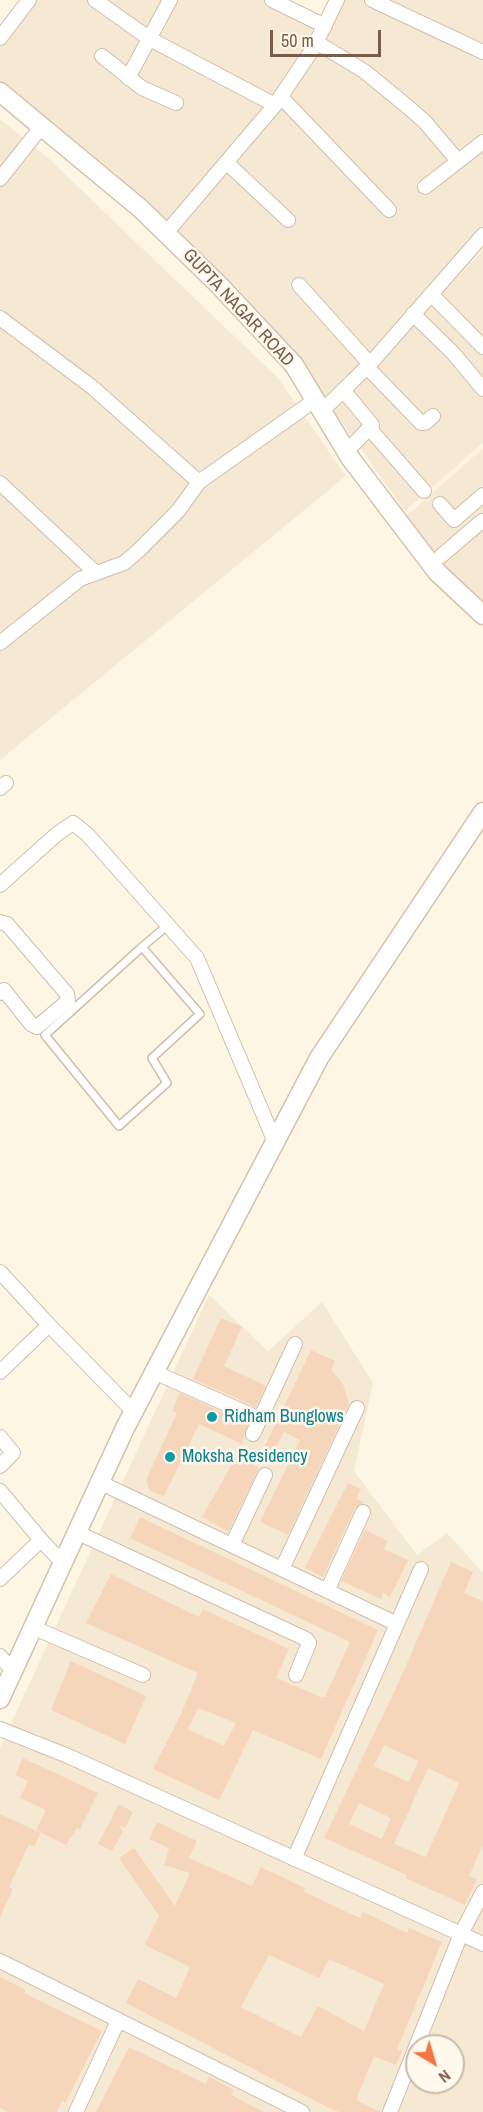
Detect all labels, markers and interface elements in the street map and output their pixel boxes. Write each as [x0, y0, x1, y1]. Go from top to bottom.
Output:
scale bar [273, 18, 384, 56]
text: 50 m [281, 28, 314, 53]
street label: GUPTA NAGAR ROAD [178, 245, 298, 371]
place label: Ridham Bunglows [224, 1406, 344, 1428]
marker: Ridham Bunglows [205, 1410, 219, 1424]
place label: Moksha Residency [182, 1446, 308, 1468]
marker: Moksha Residency [163, 1450, 177, 1464]
north arrow [405, 2034, 465, 2094]
text: N [434, 2065, 455, 2088]

